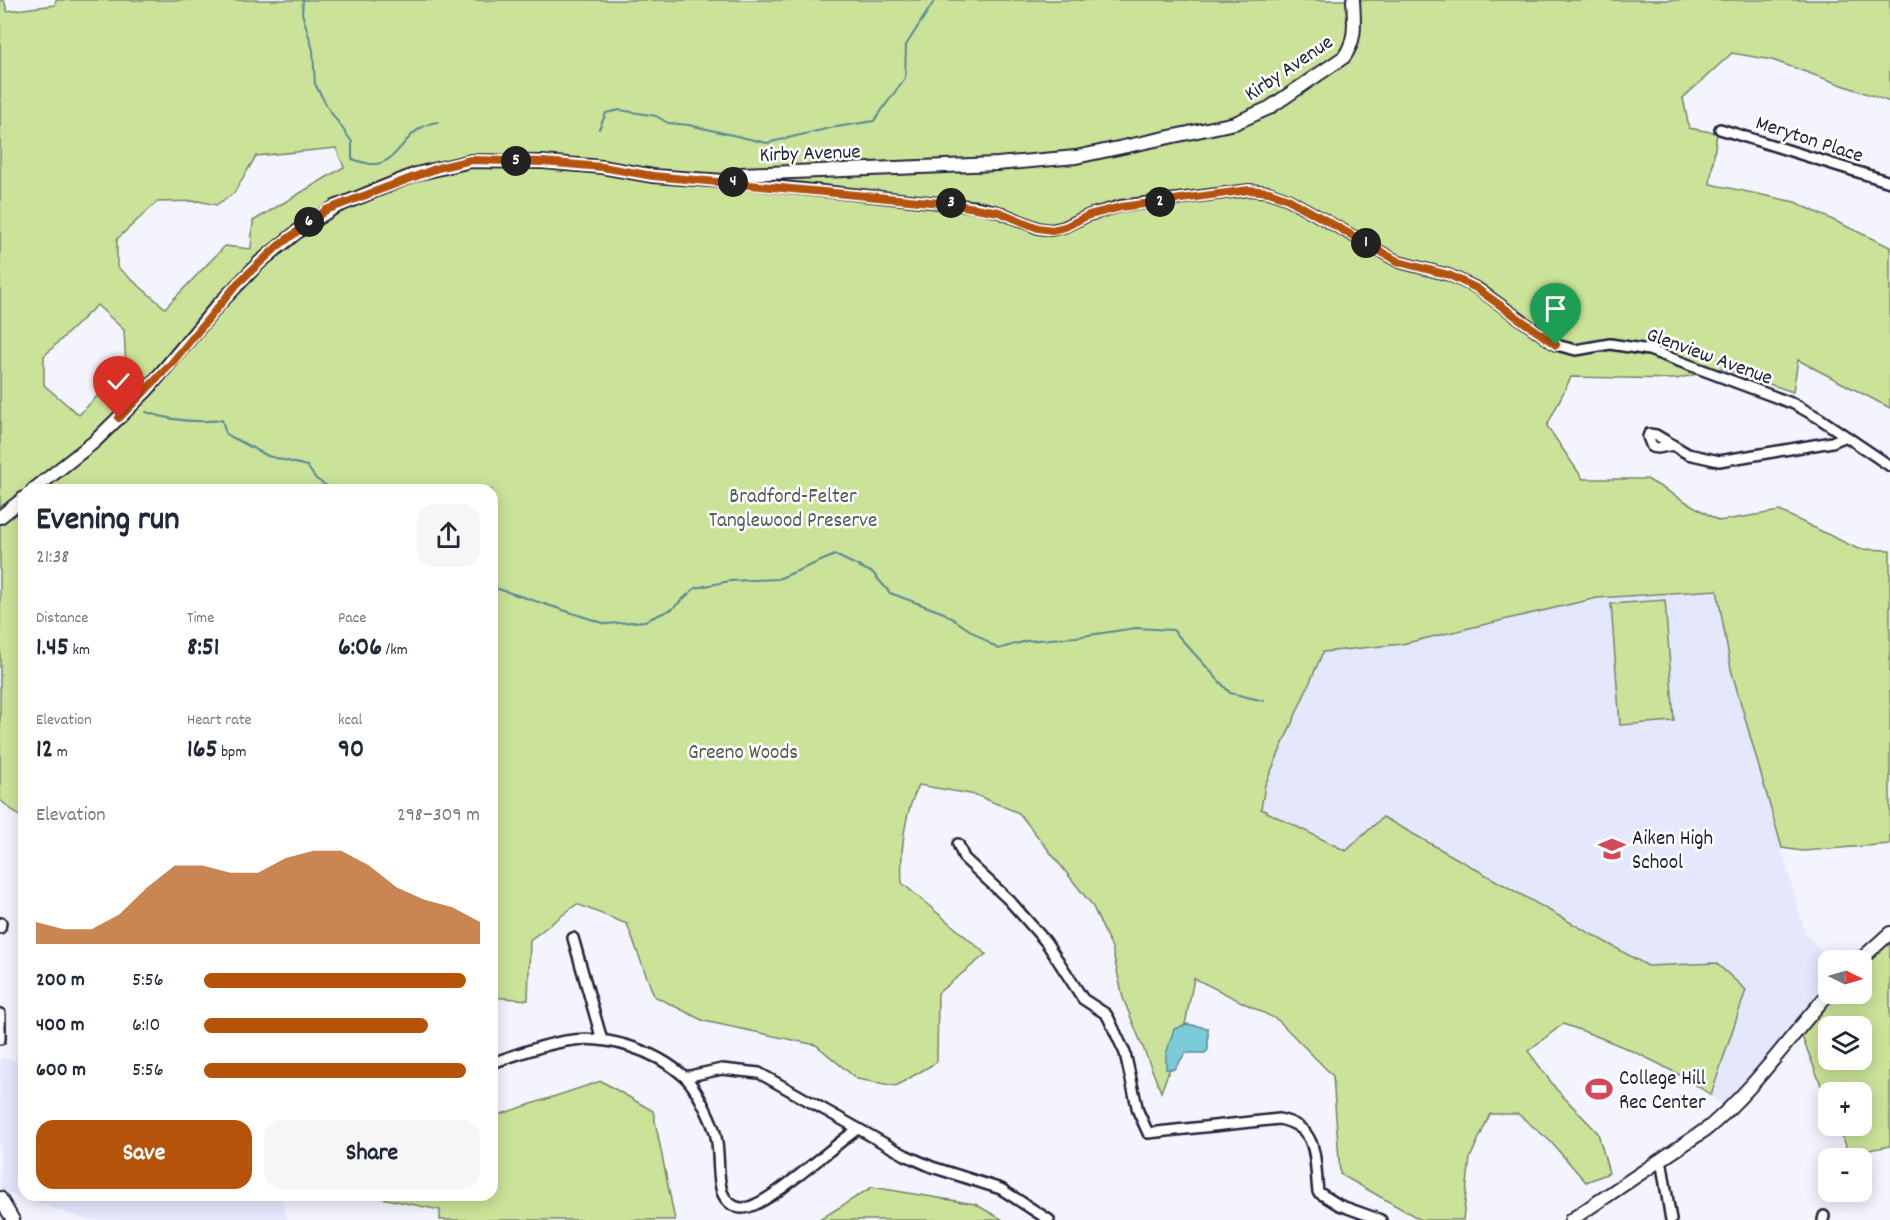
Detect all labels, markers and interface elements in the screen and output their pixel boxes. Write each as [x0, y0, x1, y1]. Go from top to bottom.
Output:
street label: Kirby Avenue [1239, 29, 1340, 110]
street label: Meryton Place [1751, 109, 1867, 172]
street label: Kirby Avenue [759, 138, 861, 172]
pin: 5 [501, 146, 531, 176]
text: 5 [512, 149, 520, 172]
pin: 4 [718, 167, 748, 197]
text: 4 [730, 170, 736, 193]
pin: 2 [1145, 187, 1175, 217]
pin: 3 [936, 188, 966, 218]
text: 2 [1157, 190, 1164, 213]
text: 3 [947, 191, 955, 214]
pin: 6 [294, 207, 324, 237]
text: 6 [305, 210, 313, 233]
pin: 1 [1351, 228, 1381, 258]
text: 1 [1364, 231, 1368, 254]
pin [1530, 283, 1581, 345]
icon: arrive [1539, 292, 1572, 325]
street label: Glenview Avenue [1642, 321, 1776, 395]
pin [93, 356, 144, 418]
icon: check [102, 365, 135, 398]
park label: Bradford-Felter Tanglewood Preserve [709, 483, 877, 537]
text: Evening run [36, 498, 180, 545]
button: share [417, 504, 480, 567]
text: 21:38 [36, 544, 69, 572]
text: Distance [36, 607, 88, 630]
text: Time [187, 607, 214, 630]
text: Pace [338, 607, 366, 630]
text: 1.45 [36, 630, 69, 667]
text: 8:51 [187, 630, 219, 667]
text: 6:06 [338, 630, 382, 667]
text: km [69, 639, 90, 662]
text: /km [382, 639, 408, 662]
text: Elevation [36, 709, 92, 732]
text: Heart rate [187, 709, 252, 732]
text: kcal [338, 709, 362, 732]
text: 12 [36, 732, 53, 769]
text: 165 [187, 732, 217, 769]
text: 90 [338, 732, 364, 769]
park label: Greeno Woods [688, 739, 798, 769]
text: m [53, 741, 68, 764]
text: bpm [217, 741, 246, 764]
text: Elevation [36, 802, 106, 830]
text: 298–309 m [397, 802, 480, 830]
place label: Aiken High School [1632, 825, 1713, 879]
school or university icon: Aiken High School [1597, 834, 1627, 864]
north arrow [1818, 950, 1872, 1004]
map controls [1818, 950, 1872, 1202]
text: 200 m [36, 967, 85, 995]
text: 5:56 [132, 967, 164, 995]
text: 400 m [36, 1012, 84, 1040]
text: 6:10 [132, 1012, 160, 1040]
button: layers [1818, 1016, 1872, 1070]
text: 600 m [36, 1057, 86, 1085]
text: 5:56 [132, 1057, 164, 1085]
place label: College Hill Rec Center [1619, 1065, 1706, 1119]
sports icon: College Hill Rec Center [1584, 1074, 1614, 1104]
button: + [1818, 1082, 1872, 1136]
button: Save [36, 1120, 252, 1189]
button: Share [264, 1120, 480, 1189]
button: − [1818, 1148, 1872, 1202]

